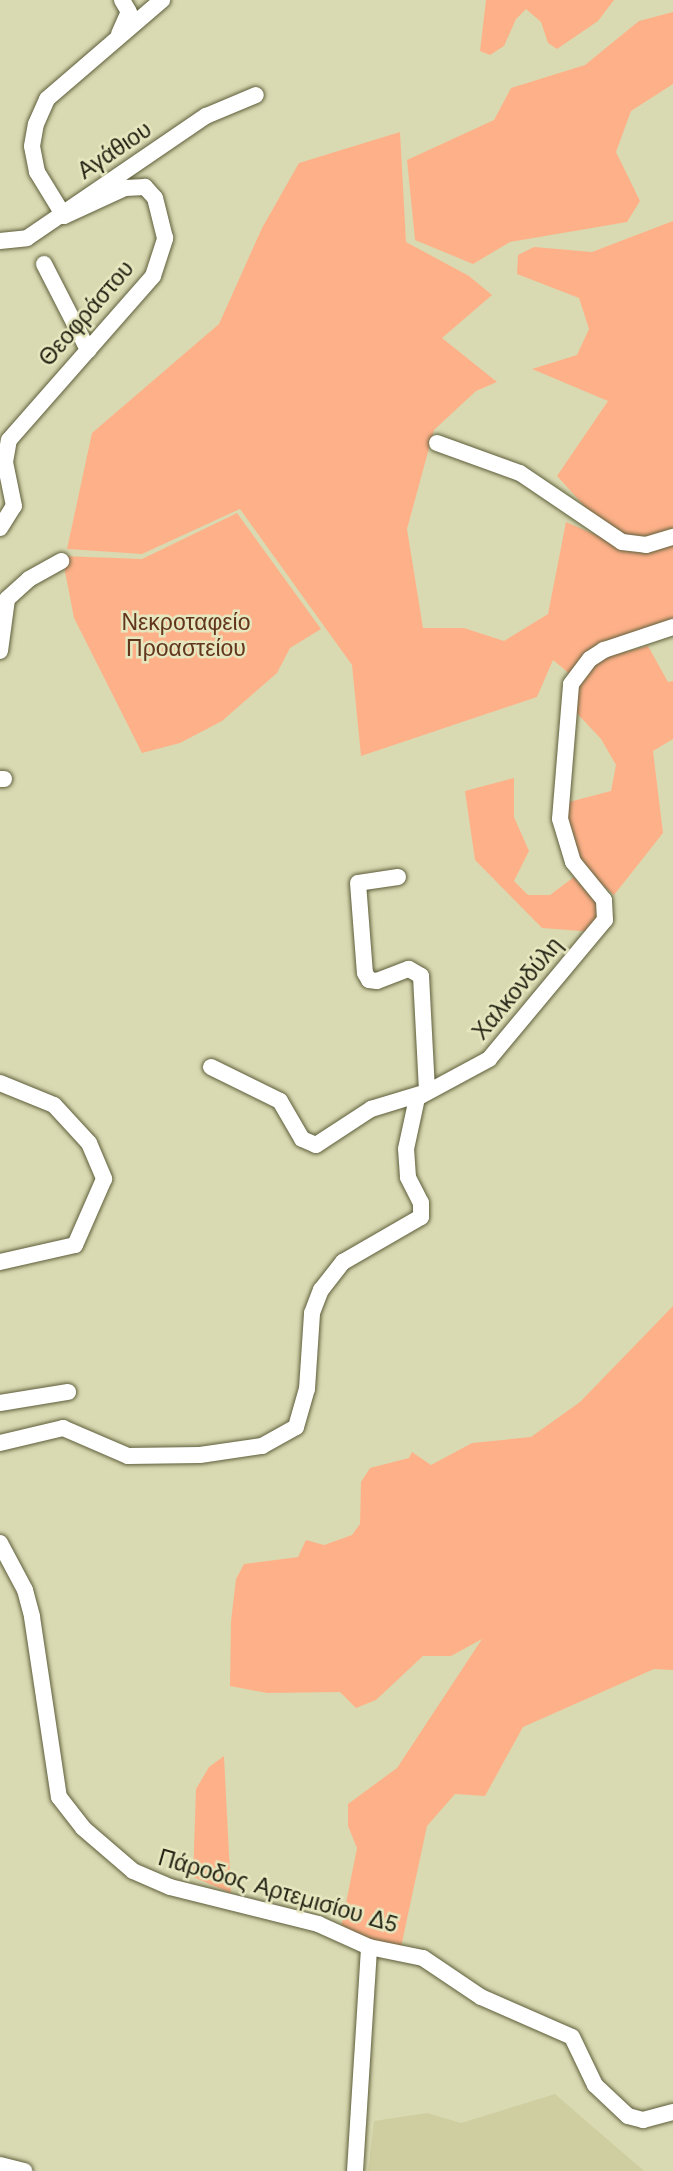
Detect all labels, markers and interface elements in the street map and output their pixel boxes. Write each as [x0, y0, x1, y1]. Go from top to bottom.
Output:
street label: Αγάθιου [73, 116, 157, 186]
street label: Θεοφράστου [34, 256, 140, 372]
park label: Νεκροταφείο Προαστείου [121, 609, 251, 663]
street label: Χαλκονδύλη [467, 932, 569, 1046]
street label: Πάροδος Αρτεμισίου Δ5 [155, 1844, 401, 1940]

